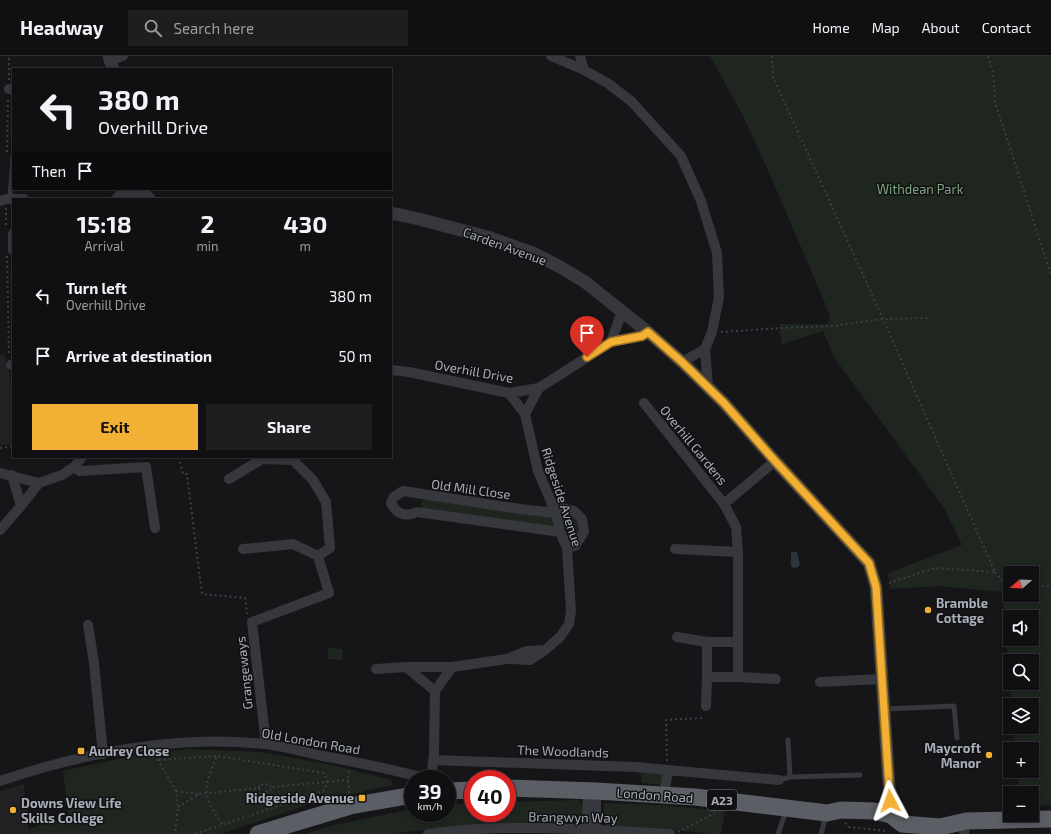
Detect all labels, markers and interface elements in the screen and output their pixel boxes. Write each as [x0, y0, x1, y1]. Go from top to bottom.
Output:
search box [128, 10, 408, 46]
text: Headway [20, 16, 104, 39]
icon: search [142, 17, 164, 39]
text: Search here [174, 19, 254, 37]
text: Home [813, 19, 850, 36]
text: Map [872, 19, 900, 36]
text: About [922, 19, 960, 36]
text: Contact [982, 19, 1031, 36]
text: 380 m [98, 82, 180, 116]
icon: left [32, 84, 84, 136]
text: Overhill Drive [98, 116, 208, 138]
icon: arrive [74, 160, 96, 182]
text: Then [32, 162, 66, 180]
park label: Withdean Park [877, 181, 964, 197]
text: 15:18 [77, 209, 132, 238]
text: 2 [201, 209, 214, 238]
text: 430 [283, 209, 327, 238]
street label: Carden Avenue [461, 223, 549, 269]
text: Arrival [84, 238, 124, 254]
text: min [196, 238, 219, 254]
text: m [300, 238, 311, 254]
text: Turn left [66, 279, 127, 297]
icon: left [32, 285, 54, 307]
text: 380 m [329, 287, 372, 305]
text: Overhill Drive [66, 297, 146, 313]
pin [570, 316, 604, 357]
icon: arrive [576, 322, 598, 344]
icon: arrive [32, 345, 54, 367]
text: Arrive at destination [66, 347, 212, 365]
text: 50 m [338, 347, 372, 365]
street label: Overhill Drive [433, 356, 515, 386]
street label: Overhill Gardens [657, 402, 731, 488]
button: Exit [32, 404, 198, 450]
button: Share [206, 404, 372, 450]
street label: Ridgeside Avenue [538, 445, 586, 549]
street label: Old Mill Close [430, 476, 512, 502]
north arrow [1003, 566, 1039, 602]
map controls [1003, 566, 1039, 822]
place label: Bramble Cottage [936, 595, 988, 626]
marker: Bramble Cottage [923, 605, 933, 615]
button: sound [1003, 610, 1039, 646]
street label: Grangeways [232, 636, 256, 710]
button: search [1003, 654, 1039, 690]
button: layers [1003, 698, 1039, 734]
street label: Old London Road [261, 724, 361, 758]
place label: Maycroft Manor [924, 740, 982, 771]
street label: The Woodlands [517, 741, 609, 761]
button: + [1003, 742, 1039, 778]
place label: Audrey Close [89, 743, 169, 759]
marker: Audrey Close [76, 746, 86, 756]
marker: Maycroft Manor [984, 750, 994, 760]
speed limit sign: 40 [464, 770, 516, 822]
text: 39 [418, 779, 442, 803]
position arrow [869, 780, 911, 822]
street label: London Road [616, 784, 694, 806]
button: − [1003, 786, 1039, 822]
place label: Ridgeside Avenue [246, 790, 354, 806]
road number: A23 [707, 790, 737, 810]
marker: Ridgeside Avenue [357, 793, 367, 803]
place label: Downs View Life Skills College [21, 795, 122, 826]
text: km/h [418, 800, 442, 812]
marker: Downs View Life Skills College [8, 805, 18, 815]
street label: Brangwyn Way [528, 808, 618, 826]

